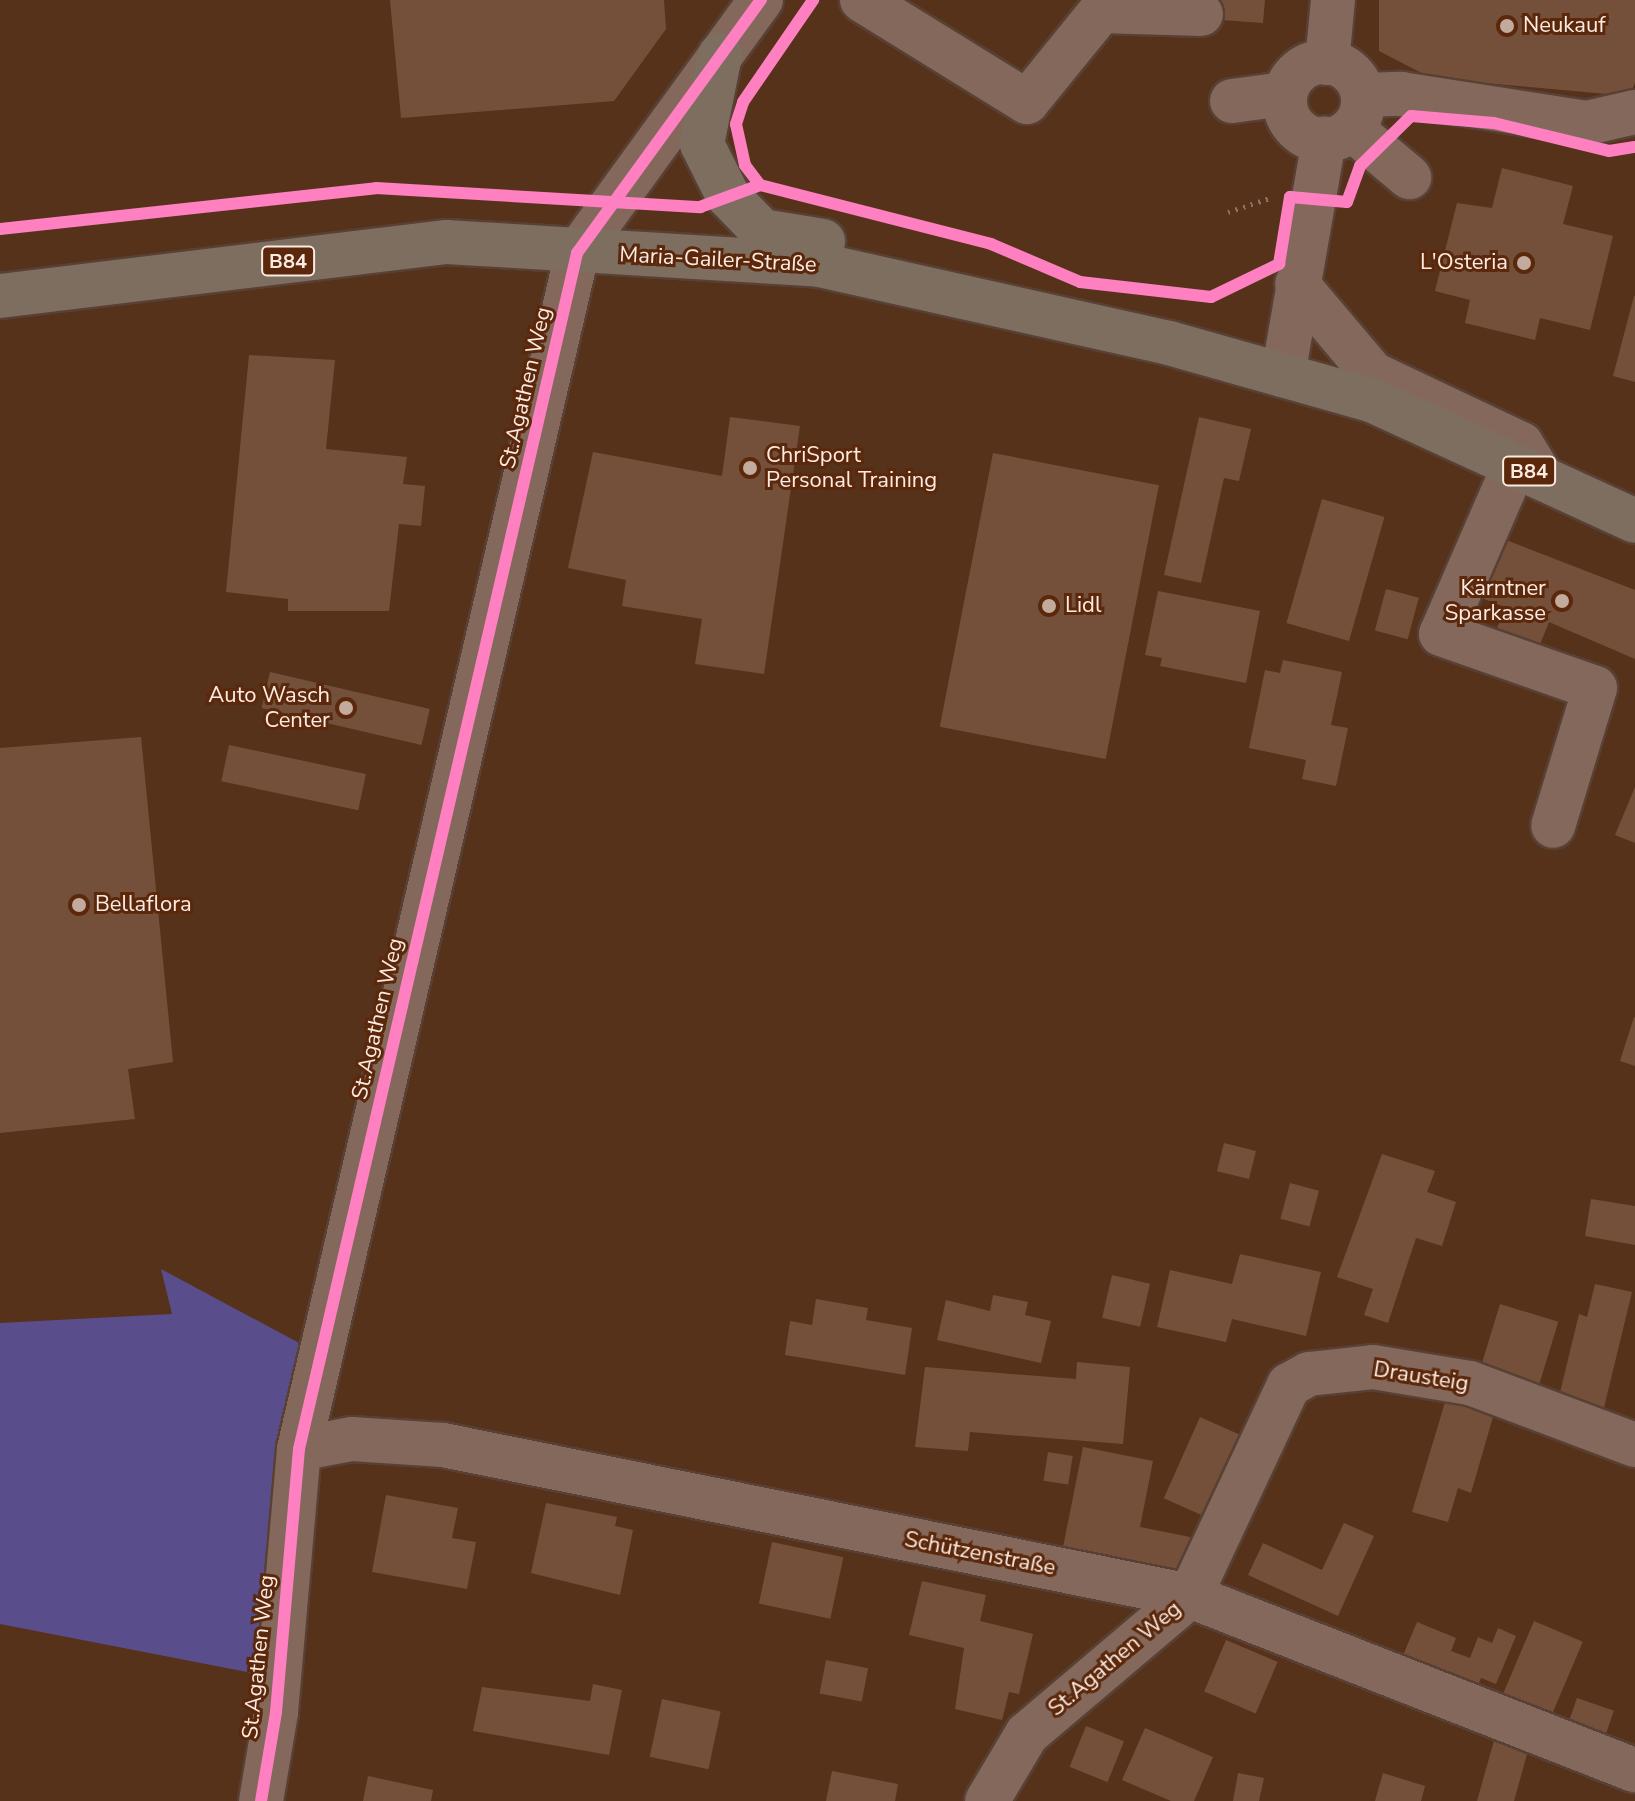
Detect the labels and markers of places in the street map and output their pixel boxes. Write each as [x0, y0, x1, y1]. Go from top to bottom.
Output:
place label: Neukauf [1523, 13, 1606, 39]
marker: Neukauf [1498, 17, 1516, 35]
place label: L'Osteria [1420, 250, 1508, 276]
marker: L'Osteria [1515, 254, 1533, 272]
place label: ChriSport Personal Training [766, 442, 937, 494]
marker: ChriSport Personal Training [741, 459, 759, 477]
place label: Kärntner Sparkasse [1445, 575, 1546, 626]
marker: Kärntner Sparkasse [1553, 592, 1571, 610]
place label: Lidl [1065, 593, 1101, 619]
marker: Lidl [1040, 597, 1058, 615]
place label: Auto Wasch Center [208, 682, 330, 734]
marker: Auto Wasch Center [337, 699, 355, 717]
place label: Bellaflora [95, 892, 192, 918]
marker: Bellaflora [70, 896, 88, 914]

